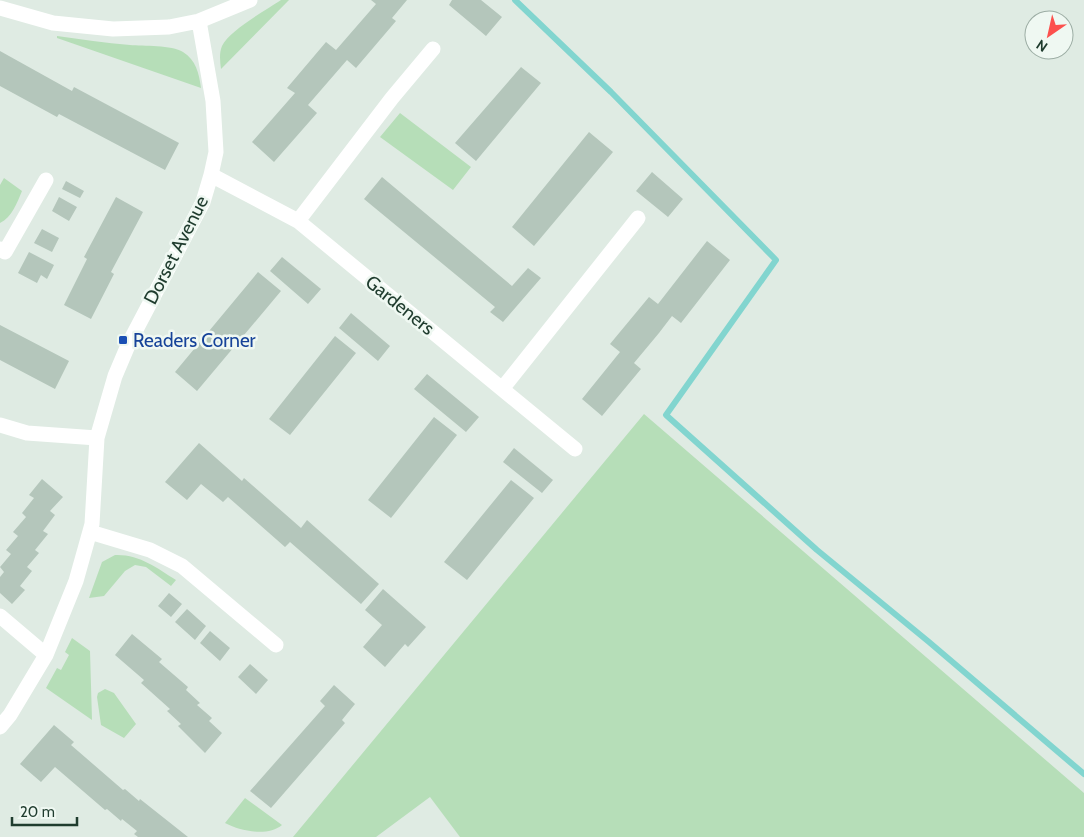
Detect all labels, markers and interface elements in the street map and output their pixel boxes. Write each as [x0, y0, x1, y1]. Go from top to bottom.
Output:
north arrow [1024, 10, 1074, 60]
text: N [1033, 36, 1051, 56]
street label: Dorset Avenue [139, 192, 213, 308]
street label: Gardeners [361, 270, 439, 340]
place label: Readers Corner [133, 329, 256, 352]
marker: Readers Corner [117, 334, 129, 346]
scale bar [12, 794, 78, 826]
text: 20 m [20, 803, 55, 821]

